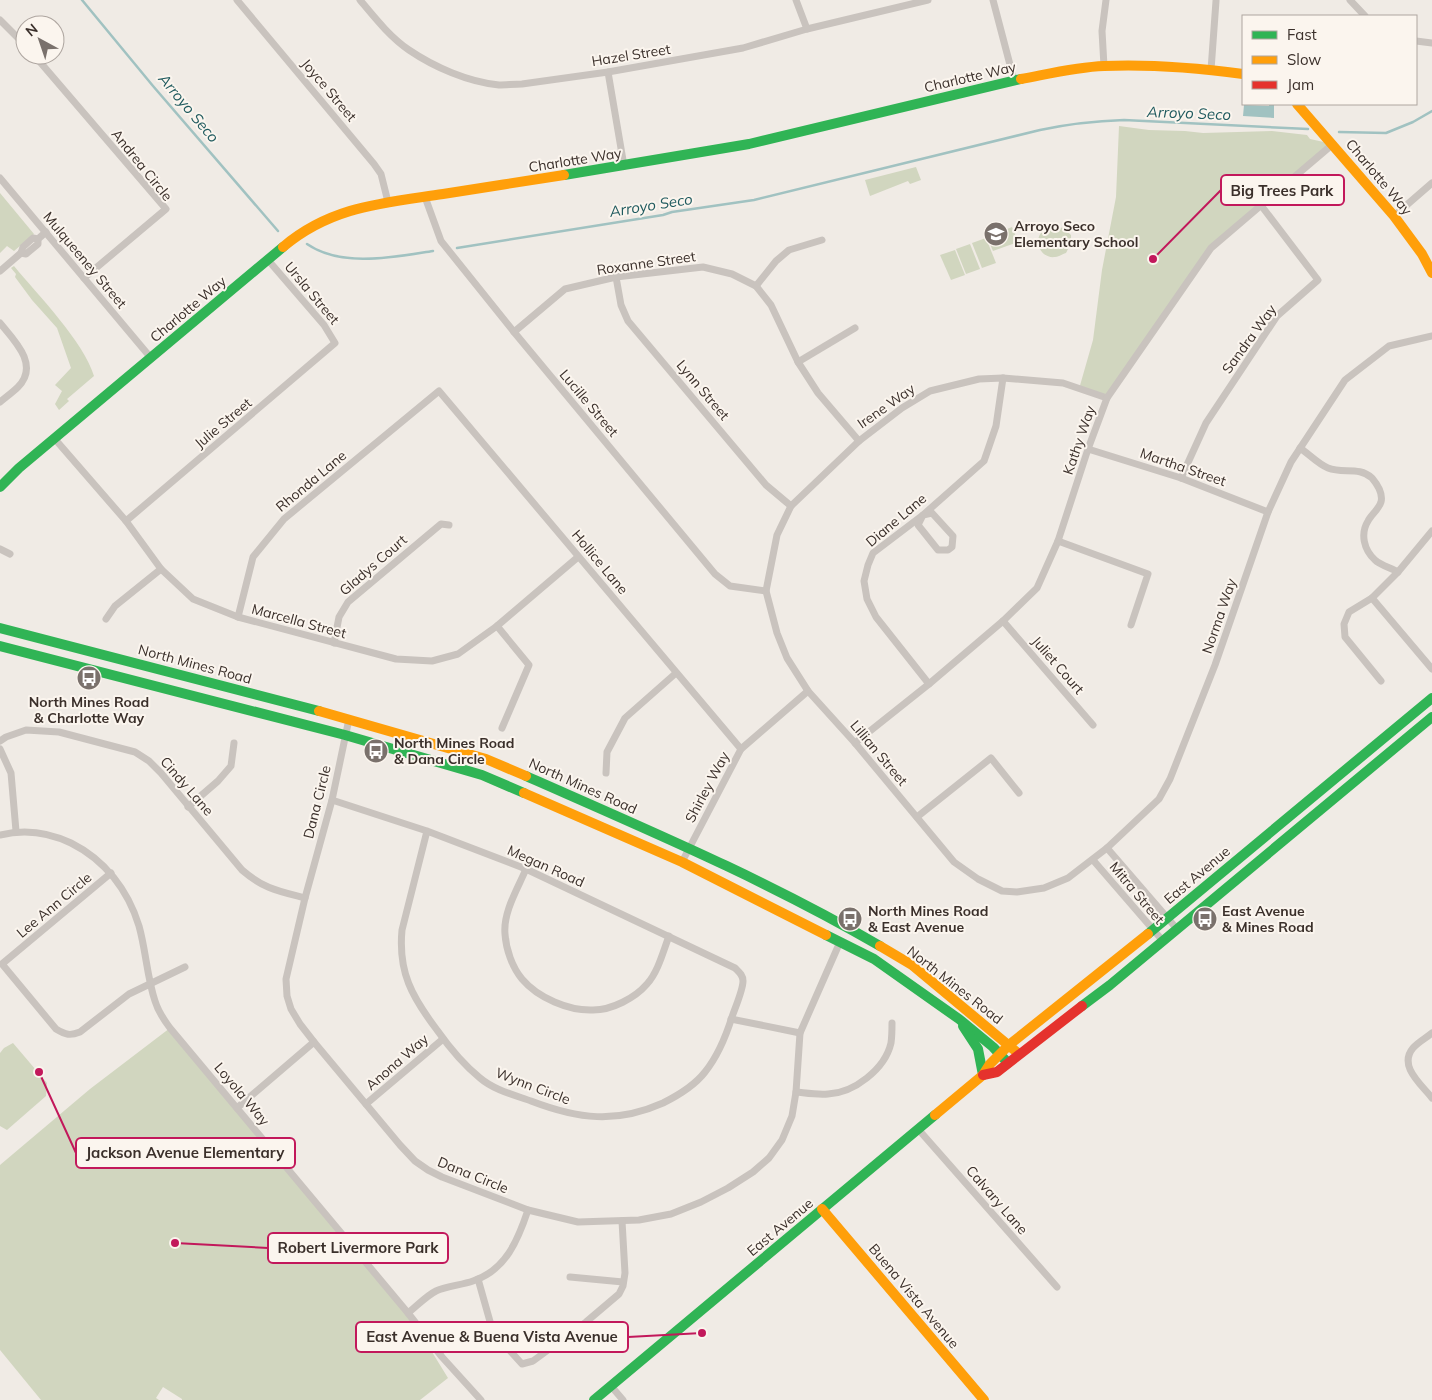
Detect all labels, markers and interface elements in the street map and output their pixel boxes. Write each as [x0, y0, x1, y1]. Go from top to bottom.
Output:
north arrow [15, 15, 65, 65]
legend [1242, 15, 1417, 105]
text: N [22, 20, 41, 40]
text: Fast [1287, 25, 1317, 44]
street label: Hazel Street [590, 40, 672, 70]
text: Slow [1287, 50, 1321, 69]
street label: Joyce Street [297, 55, 361, 125]
street label: Charlotte Way [922, 58, 1018, 96]
water label: Arroyo Seco [154, 69, 224, 147]
text: Jam [1287, 75, 1314, 94]
water label: Arroyo Seco [1146, 102, 1232, 124]
street label: Andrea Circle [108, 125, 176, 205]
street label: Charlotte Way [1342, 135, 1416, 219]
street label: Charlotte Way [527, 144, 623, 176]
callout: Big Trees Park [1221, 175, 1344, 205]
text: Big Trees Park [1231, 181, 1334, 200]
water label: Arroyo Seco [607, 189, 694, 221]
street label: Mulqueeney Street [39, 208, 131, 312]
place label: Arroyo Seco Elementary School [1014, 217, 1138, 251]
school or university icon: Arroyo Seco Elementary School [983, 221, 1009, 247]
street label: Roxanne Street [595, 247, 697, 279]
street label: Ursla Street [281, 258, 343, 328]
street label: Charlotte Way [146, 272, 230, 346]
street label: Sandra Way [1218, 300, 1281, 377]
street label: Lynn Street [673, 356, 733, 424]
street label: Lucille Street [556, 366, 622, 440]
street label: Irene Way [854, 379, 919, 432]
street label: Julie Street [191, 394, 255, 452]
street label: Kathy Way [1059, 403, 1099, 477]
street label: Martha Street [1138, 444, 1228, 490]
street label: Rhonda Lane [272, 446, 350, 516]
street label: Diane Lane [862, 489, 930, 551]
street label: Hollice Lane [568, 526, 632, 598]
street label: Gladys Court [335, 531, 411, 599]
street label: Norma Way [1198, 575, 1240, 656]
street label: Marcella Street [250, 600, 348, 642]
street label: Juliet Court [1028, 632, 1088, 698]
street label: North Mines Road [136, 640, 254, 688]
bus stop icon: North Mines Road & Charlotte Way [76, 665, 102, 691]
place label: North Mines Road & Charlotte Way [29, 693, 149, 727]
street label: Lillian Street [846, 717, 912, 789]
place label: North Mines Road & Dana Circle [394, 734, 514, 768]
bus stop icon: North Mines Road & Dana Circle [363, 738, 389, 764]
street label: Shirley Way [681, 748, 733, 826]
street label: Cindy Lane [156, 753, 218, 819]
street label: North Mines Road [526, 754, 640, 818]
street label: Dana Circle [299, 763, 335, 841]
street label: Megan Road [505, 841, 587, 891]
street label: East Avenue [1160, 842, 1234, 908]
street label: Mitra Street [1106, 858, 1168, 928]
street label: Lee Ann Circle [13, 868, 95, 942]
place label: North Mines Road & East Avenue [868, 902, 988, 936]
place label: East Avenue & Mines Road [1222, 902, 1314, 936]
bus stop icon: North Mines Road & East Avenue [837, 906, 863, 932]
bus stop icon: East Avenue & Mines Road [1192, 906, 1218, 932]
street label: North Mines Road [903, 942, 1007, 1028]
street label: Anona Way [362, 1029, 432, 1094]
street label: Loyola Way [210, 1059, 274, 1130]
street label: Wynn Circle [493, 1064, 573, 1108]
callout: Jackson Avenue Elementary [76, 1138, 295, 1168]
text: Jackson Avenue Elementary [86, 1143, 285, 1162]
street label: Dana Circle [435, 1153, 511, 1197]
street label: Calvary Lane [962, 1162, 1032, 1238]
street label: East Avenue [743, 1194, 817, 1260]
callout: Robert Livermore Park [268, 1233, 448, 1263]
text: Robert Livermore Park [278, 1238, 439, 1257]
street label: Buena Vista Avenue [865, 1240, 963, 1352]
callout: East Avenue & Buena Vista Avenue [356, 1322, 628, 1352]
text: East Avenue & Buena Vista Avenue [366, 1327, 618, 1346]

